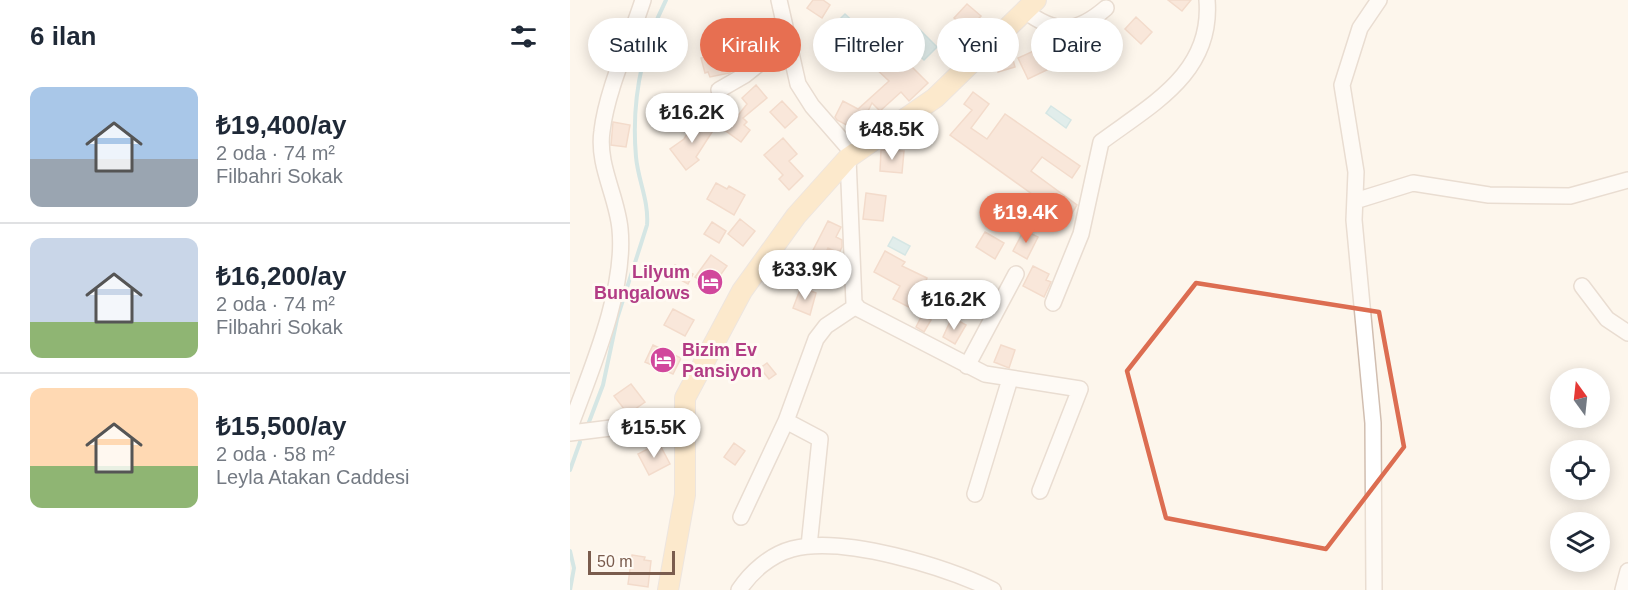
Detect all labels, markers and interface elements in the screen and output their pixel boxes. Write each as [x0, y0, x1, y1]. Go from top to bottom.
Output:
chip: Satılık [588, 18, 688, 72]
chip: Kiralık [700, 18, 801, 72]
chip: Filtreler [813, 18, 925, 72]
chip: Yeni [937, 18, 1019, 72]
chip: Daire [1031, 18, 1123, 72]
icon: filters [507, 20, 540, 53]
text: 6 ilan [30, 21, 96, 51]
pin: ₺16.2K [643, 93, 741, 144]
text: ₺16.2K [660, 101, 724, 123]
text: ₺19,400/ay [216, 110, 347, 140]
pin: ₺48.5K [843, 110, 941, 161]
icon: home [78, 111, 150, 183]
text: ₺48.5K [860, 118, 924, 140]
text: 2 oda · 74 m² [216, 142, 335, 164]
text: Filbahri Sokak [216, 165, 343, 187]
pin: ₺19.4K [977, 193, 1075, 244]
text: ₺19.4K [994, 201, 1058, 223]
pin: ₺33.9K [756, 250, 854, 301]
text: ₺33.9K [773, 258, 837, 280]
text: ₺16,200/ay [216, 261, 347, 291]
icon: home [78, 262, 150, 334]
place label: Lilyum Bungalows [594, 262, 690, 303]
hotel icon: Lilyum Bungalows [695, 267, 725, 297]
pin: ₺16.2K [905, 280, 1003, 331]
text: ₺16.2K [922, 288, 986, 310]
text: 2 oda · 74 m² [216, 293, 335, 315]
text: Filbahri Sokak [216, 316, 343, 338]
place label: Bizim Ev Pansiyon [682, 340, 762, 381]
hotel icon: Bizim Ev Pansiyon [648, 345, 678, 375]
north arrow [1550, 368, 1610, 428]
map controls [1550, 368, 1610, 572]
pin: ₺15.5K [605, 408, 703, 459]
text: ₺15,500/ay [216, 411, 347, 441]
icon: home [78, 412, 150, 484]
text: ₺15.5K [622, 416, 686, 438]
button: locate [1550, 440, 1610, 500]
text: 2 oda · 58 m² [216, 443, 335, 465]
text: Leyla Atakan Caddesi [216, 466, 409, 488]
button: layers [1550, 512, 1610, 572]
scale bar [588, 548, 675, 576]
text: 50 m [597, 553, 633, 570]

